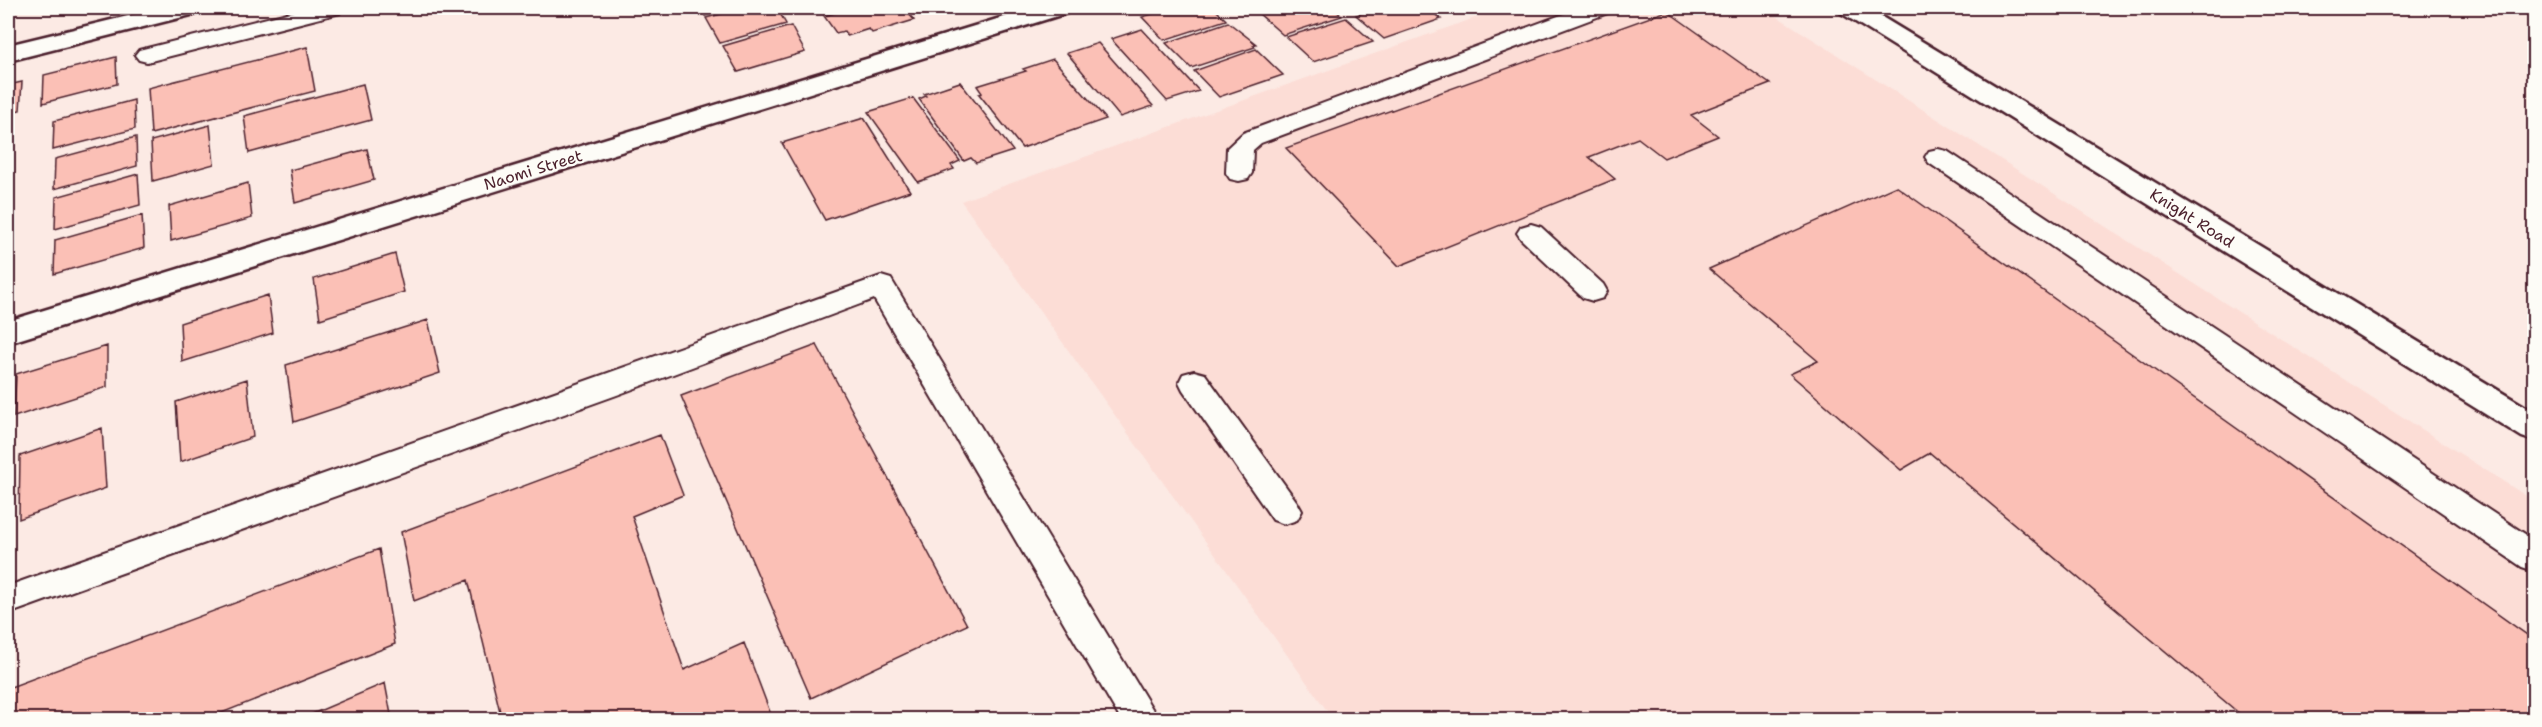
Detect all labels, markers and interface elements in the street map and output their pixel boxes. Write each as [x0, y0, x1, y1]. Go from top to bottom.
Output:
street label: Naomi Street [481, 145, 585, 195]
street label: Knight Road [2146, 184, 2238, 252]

